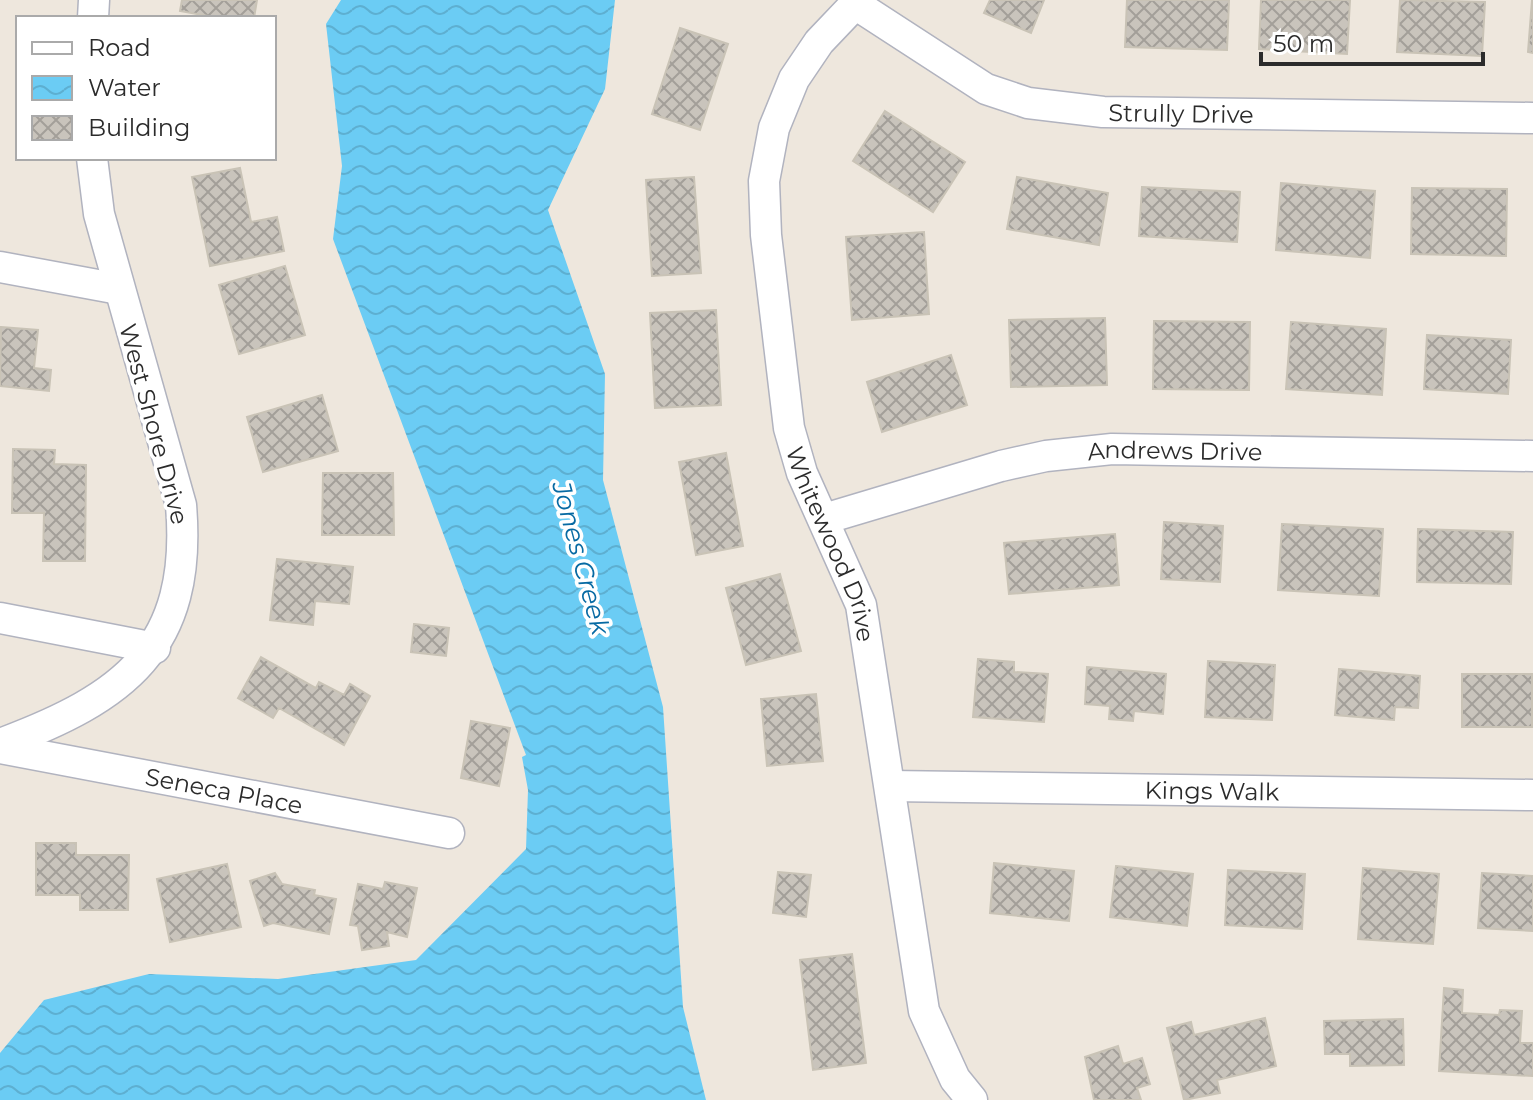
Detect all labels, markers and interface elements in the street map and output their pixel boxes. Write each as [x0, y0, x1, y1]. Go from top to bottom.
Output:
legend [16, 16, 276, 160]
scale bar [1261, 16, 1483, 66]
text: 50 m [1273, 29, 1334, 58]
text: Road [88, 33, 151, 62]
text: Water [88, 73, 161, 102]
street label: Strully Drive [1108, 98, 1254, 129]
text: Building [88, 113, 191, 142]
street label: West Shore Drive [113, 320, 195, 528]
street label: Andrews Drive [1086, 434, 1263, 466]
street label: Whitewood Drive [781, 443, 881, 644]
water label: Jones Creek [545, 477, 617, 640]
street label: Seneca Place [143, 761, 305, 820]
street label: Kings Walk [1144, 775, 1280, 806]

